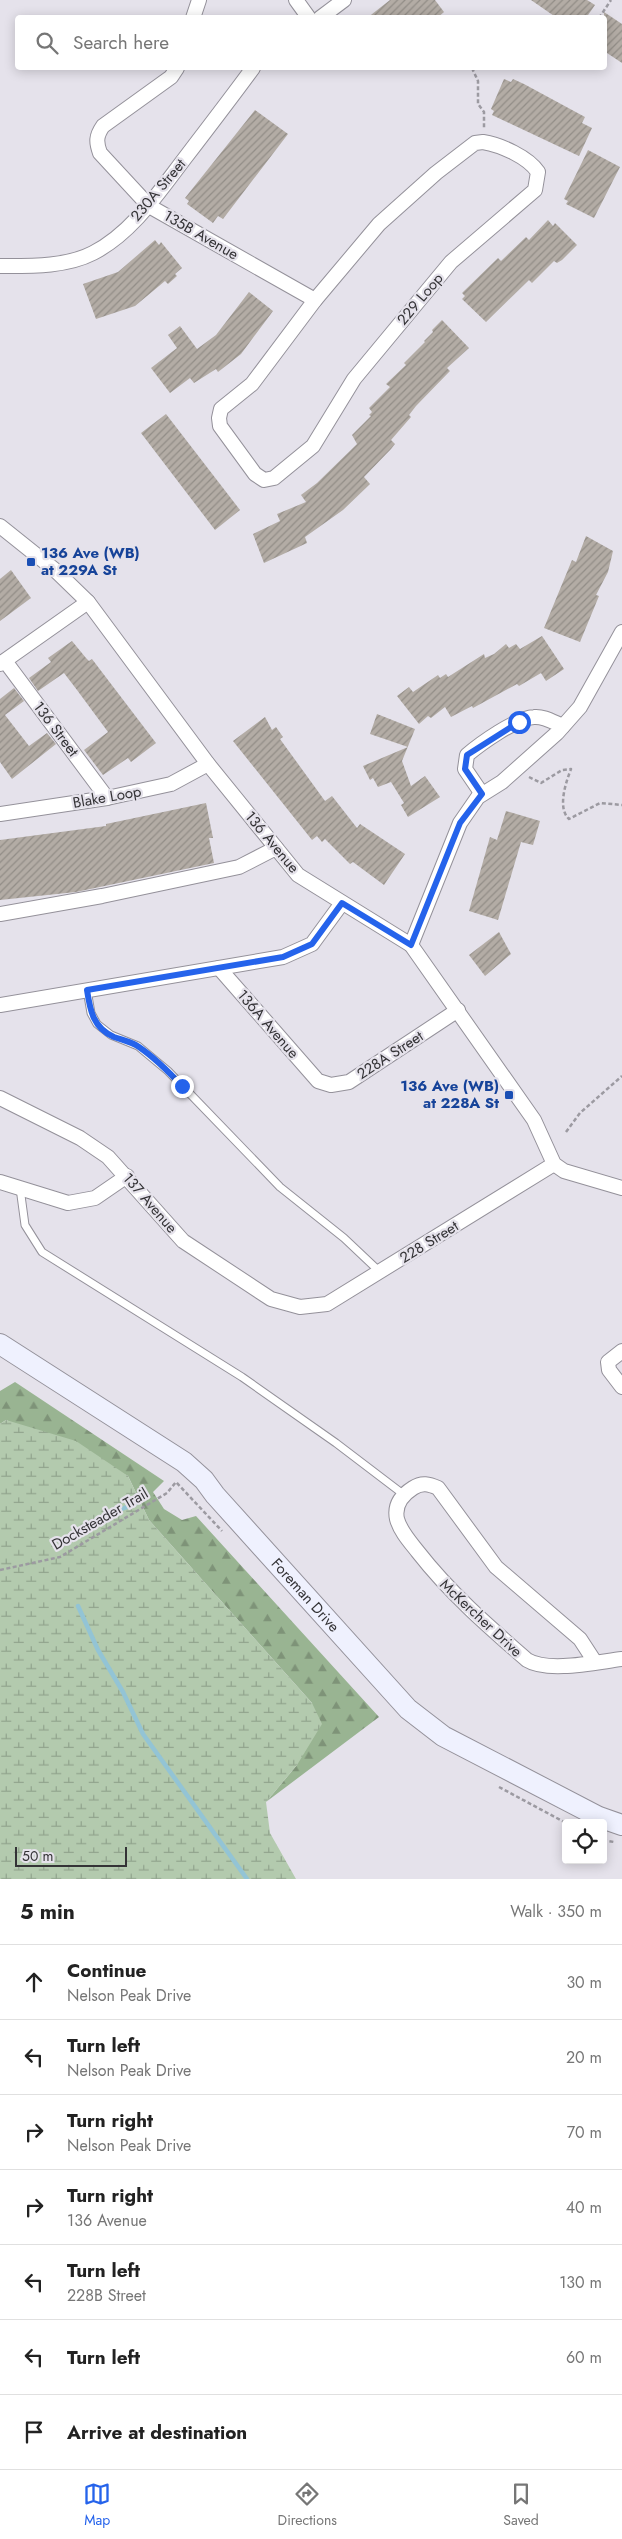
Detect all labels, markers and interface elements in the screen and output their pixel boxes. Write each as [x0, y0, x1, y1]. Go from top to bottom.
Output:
search box [15, 15, 607, 70]
icon: search [33, 29, 61, 57]
text: Search here [73, 29, 169, 56]
street label: 230A Street [125, 154, 191, 226]
street label: 135B Avenue [160, 205, 243, 265]
street label: 229 Loop [392, 268, 449, 330]
place label: 136 Ave (WB) at 229A St [41, 542, 140, 581]
marker: 136 Ave (WB) at 229A St [25, 556, 37, 568]
street label: 136 Street [28, 697, 84, 761]
route start [508, 711, 531, 734]
street label: Blake Loop [71, 780, 143, 814]
street label: 136 Avenue [240, 806, 305, 878]
street label: 136A Avenue [232, 985, 304, 1063]
street label: 228A Street [352, 1025, 428, 1085]
route end [171, 1075, 194, 1098]
place label: 136 Ave (WB) at 228A St [400, 1075, 499, 1114]
marker: 136 Ave (WB) at 228A St [503, 1089, 515, 1101]
street label: 137 Avenue [117, 1168, 183, 1238]
street label: 228 Street [395, 1215, 463, 1269]
street label: Docksteader Trail [48, 1482, 152, 1556]
street label: Foreman Drive [266, 1553, 345, 1637]
street label: McKercher Drive [435, 1574, 527, 1662]
map controls [562, 1819, 607, 1864]
button: locate [562, 1819, 607, 1864]
scale bar [15, 1844, 128, 1867]
text: 50 m [22, 1846, 53, 1866]
text: 5 min [20, 1897, 75, 1927]
text: Walk · 350 m [510, 1900, 602, 1923]
text: Continue [67, 1957, 146, 1984]
icon: ahead [20, 1968, 48, 1996]
text: 30 m [566, 1971, 602, 1994]
text: Nelson Peak Drive [67, 1984, 191, 2007]
text: Turn left [67, 2032, 140, 2059]
icon: left [20, 2043, 48, 2071]
text: 20 m [566, 2046, 602, 2069]
text: Nelson Peak Drive [67, 2059, 191, 2082]
text: Turn right [67, 2107, 153, 2134]
icon: right [20, 2118, 48, 2146]
text: 70 m [567, 2121, 602, 2144]
text: Nelson Peak Drive [67, 2134, 191, 2157]
text: Turn right [67, 2182, 153, 2209]
icon: right [20, 2193, 48, 2221]
text: 40 m [566, 2196, 602, 2219]
text: 136 Avenue [67, 2209, 147, 2232]
text: Turn left [67, 2257, 140, 2284]
icon: left [20, 2268, 48, 2296]
text: 130 m [559, 2271, 602, 2294]
text: 228B Street [67, 2284, 146, 2307]
icon: left [20, 2343, 48, 2371]
text: Turn left [67, 2344, 140, 2371]
text: 60 m [566, 2346, 602, 2369]
icon: arrive [20, 2418, 48, 2446]
text: Arrive at destination [67, 2419, 247, 2446]
tab: Map [83, 2480, 111, 2530]
tab: Directions [278, 2480, 337, 2530]
tab: Saved [503, 2480, 539, 2530]

